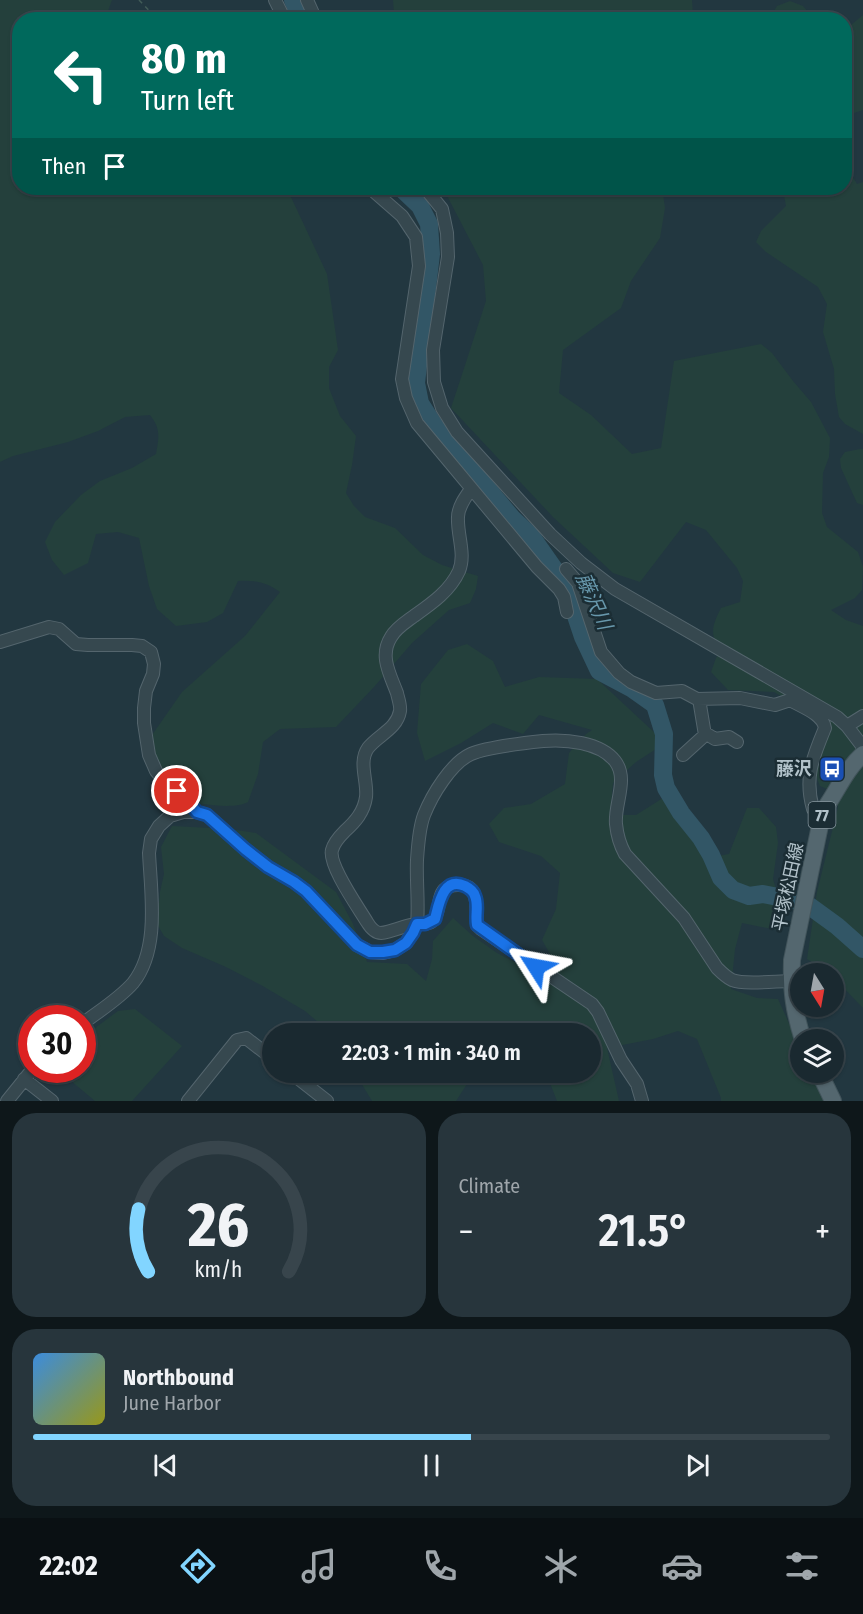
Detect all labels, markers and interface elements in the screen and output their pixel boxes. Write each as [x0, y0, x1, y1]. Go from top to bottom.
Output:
text: 80 m [141, 34, 227, 84]
icon: left [42, 36, 120, 114]
text: Turn left [141, 85, 234, 117]
icon: arrive [98, 150, 131, 183]
text: Then [42, 153, 86, 180]
water label: 藤沢川 [571, 569, 618, 635]
bus stop icon: 藤沢 [817, 754, 847, 784]
place label: 藤沢 [776, 758, 812, 780]
pin [151, 765, 202, 816]
icon: arrive [160, 774, 193, 807]
road number: 77 [808, 802, 836, 828]
street label: 平塚松田線 [768, 841, 808, 933]
position arrow [504, 935, 568, 999]
north arrow [790, 963, 844, 1017]
map controls [790, 963, 844, 1083]
speed limit sign: 30 [18, 1005, 96, 1083]
button: layers [790, 1029, 844, 1083]
text: 22:03 · 1 min · 340 m [342, 1039, 521, 1066]
text: Climate [459, 1174, 520, 1198]
text: 26 [187, 1188, 250, 1263]
text: 21.5° [598, 1204, 690, 1258]
text: − [459, 1212, 473, 1252]
text: + [815, 1212, 830, 1252]
text: km/h [195, 1257, 243, 1283]
text: Northbound [123, 1364, 234, 1391]
text: June Harbor [123, 1391, 221, 1415]
icon: previous [149, 1449, 182, 1482]
icon: pause [415, 1449, 448, 1482]
icon: next [681, 1449, 714, 1482]
icon: directions [177, 1545, 219, 1587]
icon: music [298, 1545, 340, 1587]
icon: phone [419, 1545, 461, 1587]
icon: climate [540, 1545, 582, 1587]
icon: car [661, 1545, 703, 1587]
icon: filters [781, 1545, 823, 1587]
text: 22:02 [39, 1550, 98, 1582]

